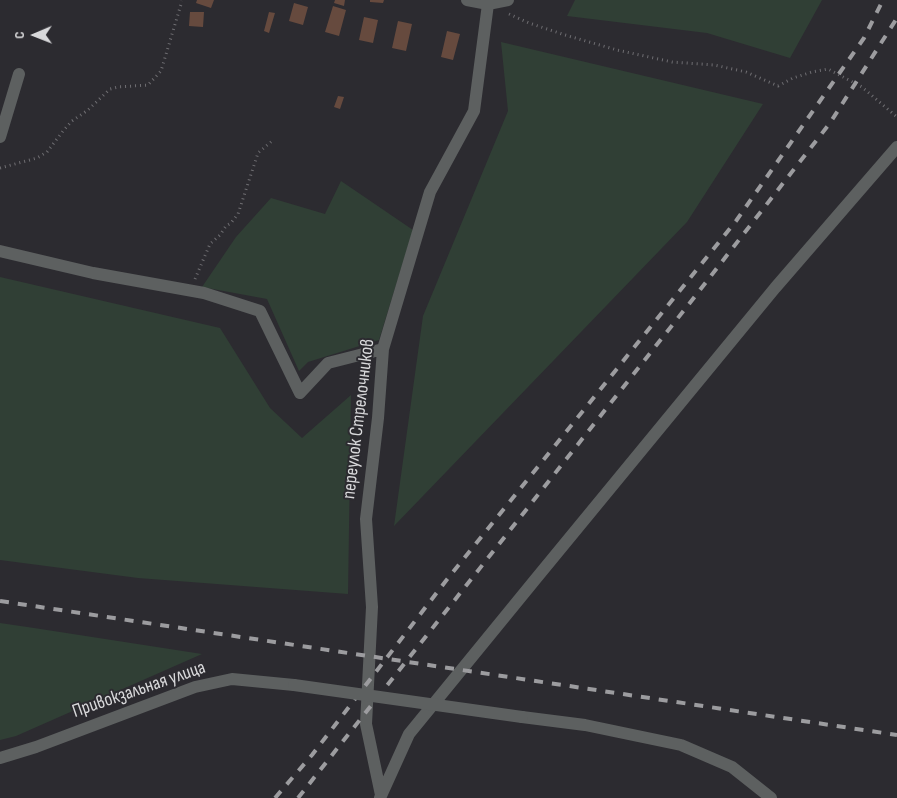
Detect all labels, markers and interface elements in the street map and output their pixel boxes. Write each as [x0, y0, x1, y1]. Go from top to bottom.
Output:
north arrow [10, 10, 60, 60]
text: С [11, 32, 28, 39]
street label: переулок Стрелочников [338, 338, 380, 500]
street label: Привокзальная улица [69, 657, 209, 723]

